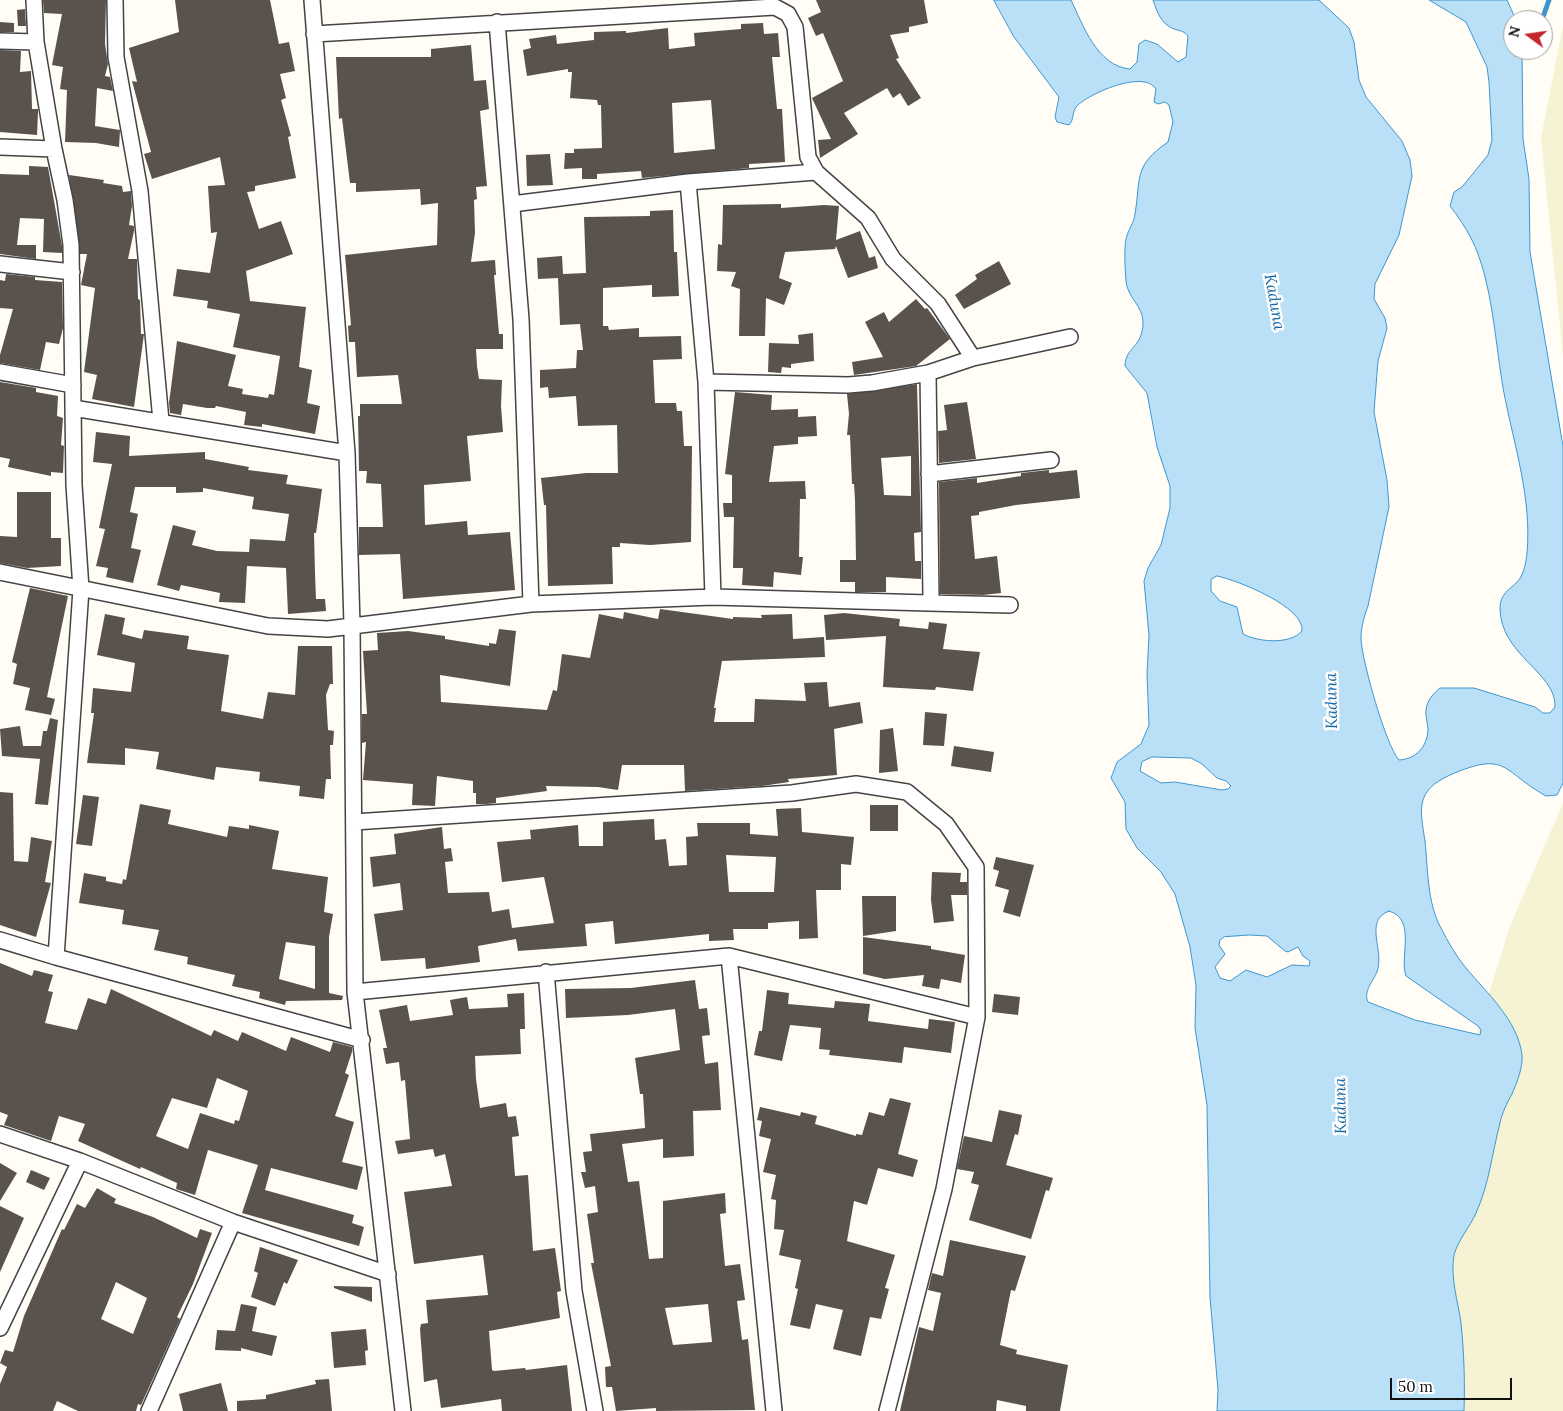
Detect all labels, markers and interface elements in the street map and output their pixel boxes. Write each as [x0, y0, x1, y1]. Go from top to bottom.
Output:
north arrow [1503, 10, 1553, 60]
text: N [1504, 24, 1524, 39]
water label: Kaduna [1260, 273, 1288, 331]
water label: Kaduna [1322, 673, 1342, 729]
water label: Kaduna [1331, 1078, 1351, 1134]
scale bar [1393, 1368, 1516, 1400]
text: 50 m [1398, 1377, 1433, 1396]

